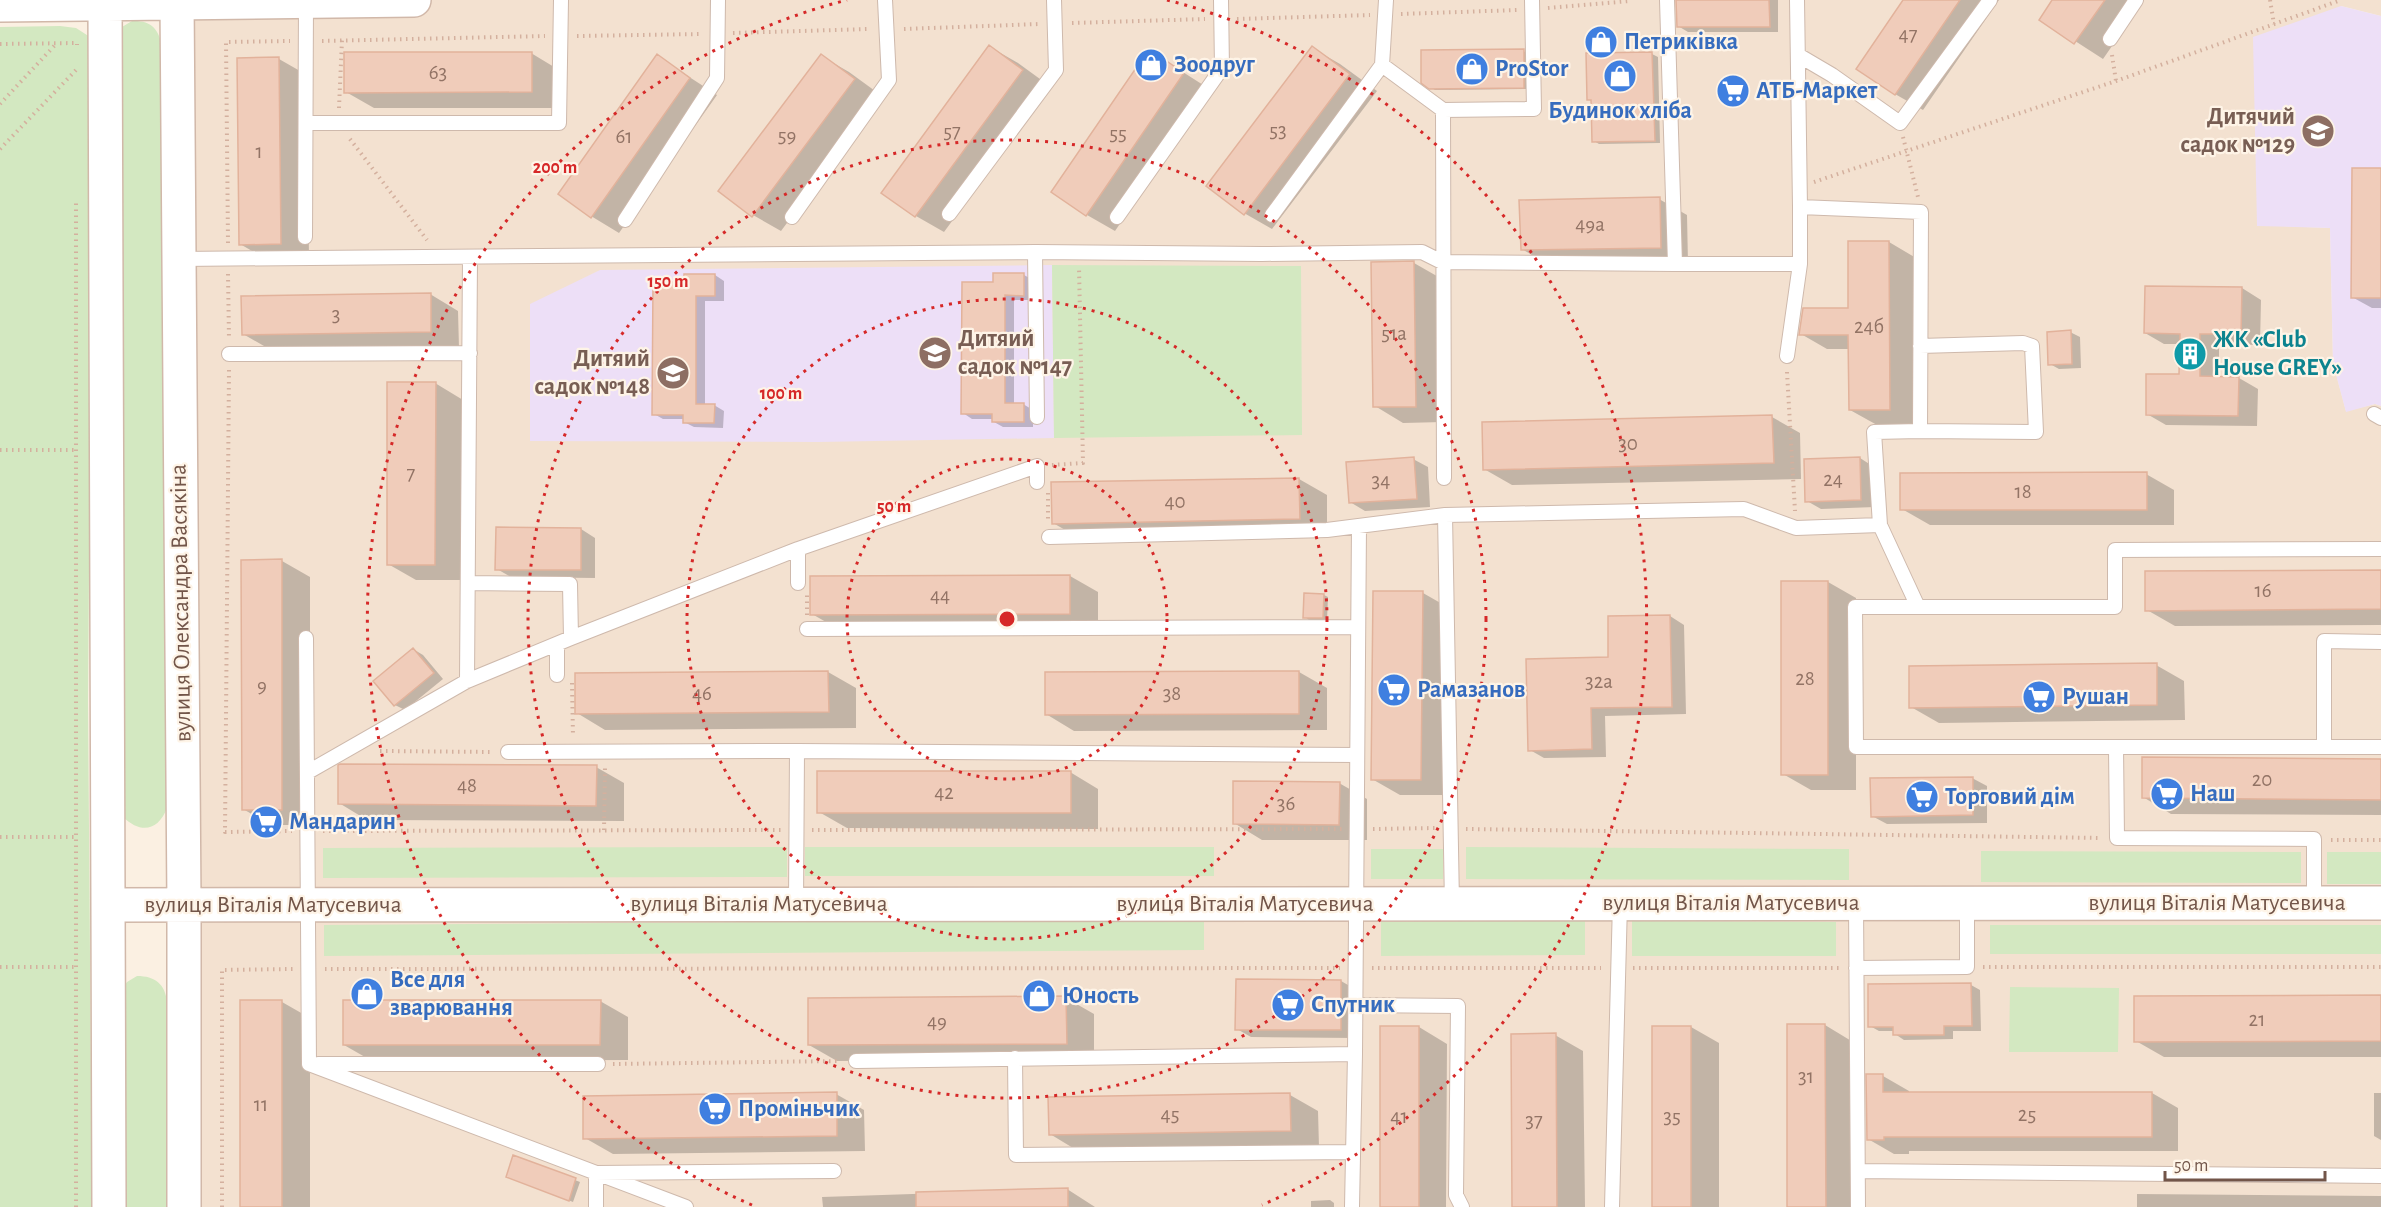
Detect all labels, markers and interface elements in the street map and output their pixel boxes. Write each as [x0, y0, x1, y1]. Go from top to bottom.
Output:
shop icon: Петриківка [1583, 24, 1619, 60]
house number: 47 [1899, 24, 1918, 45]
place label: Петриківка [1624, 30, 1738, 54]
shop icon: Зоодруг [1133, 47, 1169, 83]
shop icon: ProStor [1454, 51, 1490, 87]
place label: Зоодруг [1174, 53, 1255, 77]
place label: ProStor [1495, 57, 1569, 81]
shop icon: Будинок хліба [1602, 58, 1638, 94]
house number: 63 [429, 62, 447, 83]
supermarket icon: АТБ-Маркет [1715, 73, 1751, 109]
place label: АТБ-Маркет [1756, 79, 1878, 103]
place label: Будинок хліба [1548, 99, 1692, 123]
place label: Дитячий садок №129 [2180, 105, 2295, 157]
school or university icon: Дитячий садок №129 [2300, 113, 2336, 149]
house number: 53 [1269, 120, 1287, 141]
house number: 57 [943, 121, 961, 142]
house number: 55 [1109, 123, 1127, 144]
house number: 59 [778, 125, 796, 146]
house number: 61 [615, 126, 633, 147]
house number: 1 [255, 141, 263, 162]
text: 200 m [533, 159, 577, 177]
house number: 49а [1575, 214, 1605, 235]
text: 150 m [648, 273, 688, 291]
house number: 3 [332, 304, 340, 325]
house number: 24б [1854, 316, 1884, 337]
house number: 51а [1381, 323, 1407, 344]
place label: Дитяий садок №147 [958, 327, 1072, 379]
place label: ЖК «Club House GREY» [2213, 328, 2342, 380]
school or university icon: Дитяий садок №147 [917, 335, 953, 371]
building icon: ЖК «Club House GREY» [2172, 336, 2208, 372]
place label: Дитяий садок №148 [534, 347, 650, 399]
school or university icon: Дитяий садок №148 [655, 355, 691, 391]
text: 100 m [760, 385, 802, 403]
house number: 30 [1618, 433, 1638, 454]
house number: 7 [407, 463, 416, 484]
street label: вулиця Олександра Васякіна [167, 464, 195, 742]
house number: 24 [1823, 469, 1843, 490]
house number: 34 [1372, 470, 1390, 491]
house number: 18 [2014, 481, 2032, 502]
house number: 40 [1164, 491, 1186, 512]
text: 50 m [877, 498, 911, 516]
house number: 16 [2254, 580, 2272, 601]
house number: 44 [930, 585, 950, 606]
centre of rings [997, 609, 1017, 629]
house number: 28 [1795, 668, 1815, 689]
house number: 32а [1585, 671, 1613, 692]
supermarket icon: Рамазанов [1376, 672, 1412, 708]
house number: 9 [257, 675, 267, 696]
place label: Рамазанов [1417, 678, 1526, 702]
supermarket icon: Рушан [2021, 679, 2057, 715]
house number: 46 [692, 683, 712, 704]
house number: 38 [1163, 683, 1181, 704]
place label: Рушан [2062, 685, 2129, 709]
house number: 20 [2252, 769, 2272, 790]
house number: 48 [457, 775, 477, 796]
supermarket icon: Наш [2149, 776, 2185, 812]
supermarket icon: Торговий дім [1904, 779, 1940, 815]
house number: 42 [934, 782, 954, 803]
place label: Наш [2190, 782, 2236, 806]
place label: Торговий дім [1945, 785, 2075, 809]
house number: 36 [1277, 793, 1295, 814]
supermarket icon: Мандарин [248, 804, 284, 840]
place label: Мандарин [289, 810, 396, 834]
street label: вулиця Віталія Матусевича [1602, 891, 1860, 915]
street label: вулиця Віталія Матусевича [2088, 891, 2346, 915]
street label: вулиця Віталія Матусевича [630, 892, 888, 916]
street label: вулиця Віталія Матусевича [1116, 892, 1374, 916]
street label: вулиця Віталія Матусевича [144, 893, 402, 917]
place label: Все для зварювання [390, 968, 513, 1020]
shop icon: Все для зварювання [349, 976, 385, 1012]
shop icon: Юность [1021, 978, 1057, 1014]
place label: Юность [1062, 984, 1139, 1008]
supermarket icon: Спутник [1270, 987, 1306, 1023]
place label: Спутник [1311, 993, 1395, 1017]
house number: 21 [2249, 1009, 2265, 1030]
house number: 49 [927, 1011, 947, 1032]
house number: 31 [1798, 1066, 1814, 1087]
supermarket icon: Проміньчик [697, 1091, 733, 1127]
house number: 11 [254, 1094, 268, 1115]
place label: Проміньчик [738, 1097, 860, 1121]
house number: 45 [1161, 1104, 1179, 1125]
house number: 25 [2018, 1104, 2036, 1125]
house number: 41 [1390, 1106, 1408, 1127]
house number: 35 [1663, 1106, 1681, 1127]
house number: 37 [1525, 1110, 1543, 1131]
scale bar [2165, 1144, 2326, 1182]
text: 50 m [2174, 1157, 2208, 1175]

